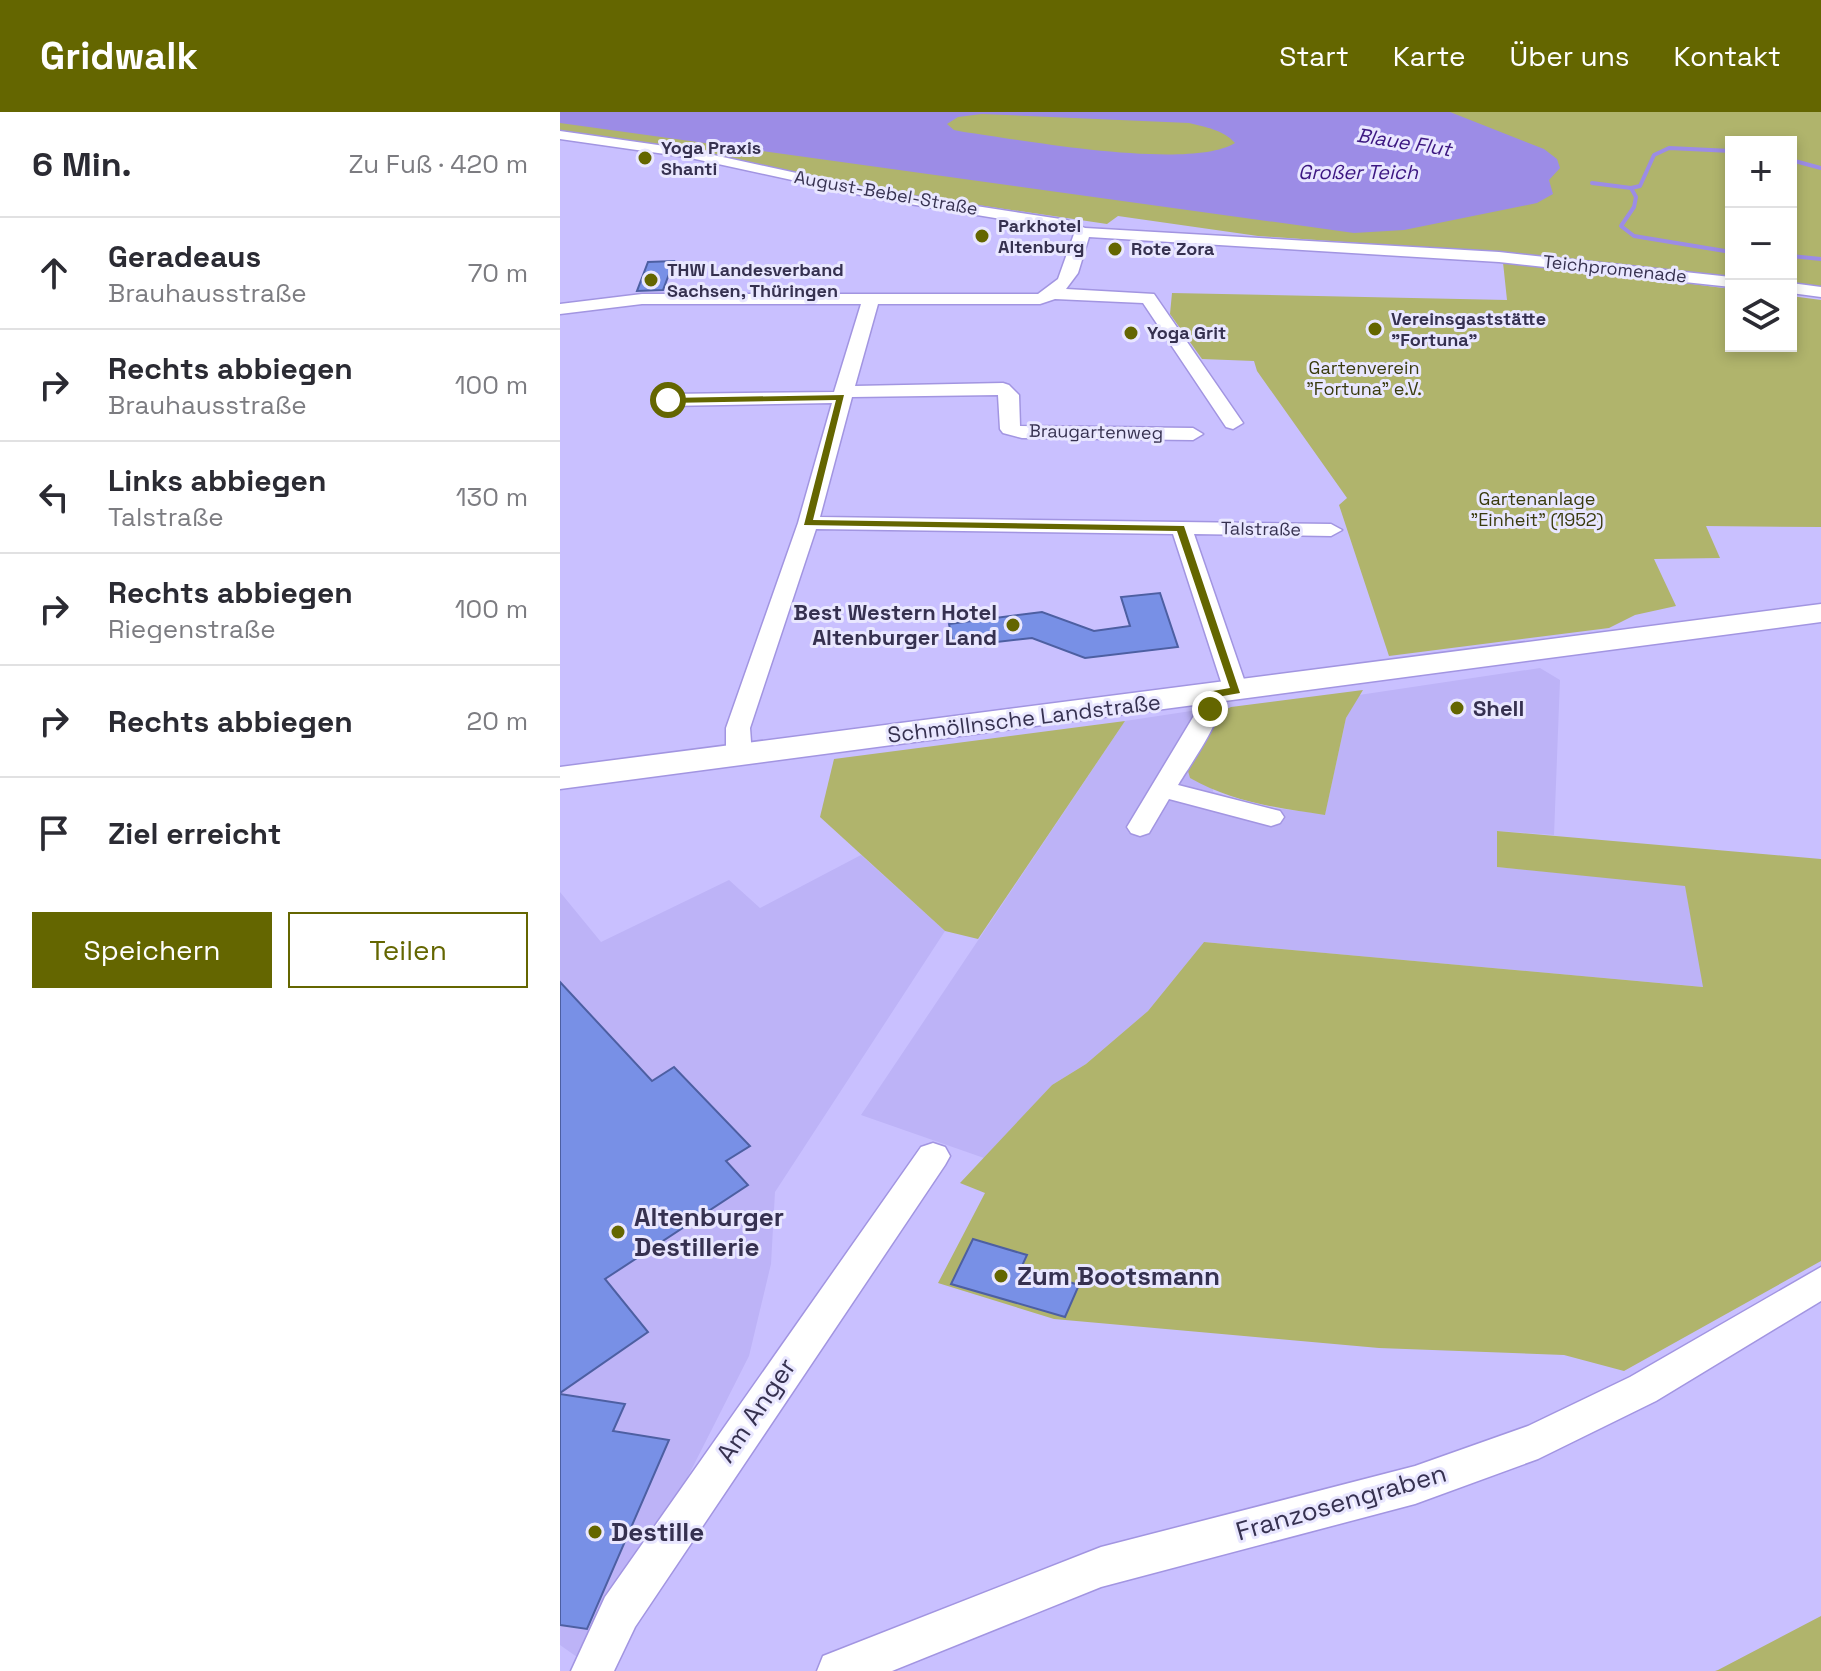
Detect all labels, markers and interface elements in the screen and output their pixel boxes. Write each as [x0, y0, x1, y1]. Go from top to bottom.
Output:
text: Gridwalk [40, 32, 198, 80]
text: Start [1279, 38, 1349, 74]
text: Karte [1393, 38, 1465, 74]
text: Über uns [1509, 38, 1630, 74]
text: Kontakt [1674, 38, 1781, 74]
water label: Blaue Flut [1355, 122, 1455, 163]
place label: Yoga Praxis Shanti [661, 136, 761, 180]
map controls [1725, 136, 1797, 352]
button: + [1725, 136, 1797, 208]
text: 6 Min. [32, 143, 132, 186]
text: Zu Fuß · 420 m [348, 147, 528, 181]
marker: Yoga Praxis Shanti [636, 149, 654, 167]
water label: Großer Teich [1298, 159, 1419, 185]
street label: August-Bebel-Straße [793, 165, 980, 220]
button: − [1725, 208, 1797, 280]
place label: Parkhotel Altenburg [998, 214, 1084, 258]
marker: Parkhotel Altenburg [973, 227, 991, 245]
text: Geradeaus [108, 237, 261, 276]
place label: Rote Zora [1131, 237, 1215, 260]
marker: Rote Zora [1106, 240, 1124, 258]
street label: Teichpromenade [1542, 250, 1688, 287]
icon: ahead [32, 251, 76, 295]
text: 70 m [468, 256, 528, 290]
place label: THW Landesverband Sachsen, Thüringen [667, 258, 844, 302]
marker: THW Landesverband Sachsen, Thüringen [642, 271, 660, 289]
text: Brauhausstraße [108, 276, 307, 310]
button: layers [1725, 280, 1797, 352]
place label: Vereinsgaststätte "Fortuna" [1391, 307, 1546, 351]
marker: Vereinsgaststätte "Fortuna" [1366, 320, 1384, 338]
place label: Yoga Grit [1147, 321, 1226, 344]
marker: Yoga Grit [1122, 324, 1140, 342]
text: Rechts abbiegen [108, 349, 353, 388]
park label: Gartenverein "Fortuna" e.V. [1306, 356, 1422, 400]
icon: right [32, 363, 76, 407]
text: 100 m [455, 368, 528, 402]
route start [650, 382, 686, 418]
text: Brauhausstraße [108, 388, 307, 422]
street label: Braugartenweg [1029, 419, 1163, 444]
text: Links abbiegen [108, 461, 326, 500]
icon: left [32, 475, 76, 519]
text: 130 m [456, 480, 528, 514]
park label: Gartenanlage "Einheit" (1952) [1471, 487, 1604, 531]
text: Talstraße [108, 500, 224, 534]
street label: Talstraße [1221, 516, 1301, 541]
text: Rechts abbiegen [108, 573, 353, 612]
icon: right [32, 587, 76, 631]
text: 100 m [455, 592, 528, 626]
place label: Best Western Hotel Altenburger Land [793, 598, 997, 651]
text: Riegenstraße [108, 612, 276, 646]
marker: Best Western Hotel Altenburger Land [1004, 616, 1022, 634]
street label: Schmöllnsche Landstraße [886, 687, 1162, 749]
route end [1192, 691, 1228, 727]
place label: Shell [1473, 694, 1524, 722]
icon: right [32, 699, 76, 743]
marker: Shell [1448, 699, 1466, 717]
text: Rechts abbiegen [108, 702, 353, 741]
text: 20 m [467, 704, 528, 738]
icon: arrive [32, 811, 76, 855]
text: Ziel erreicht [108, 814, 281, 853]
button: Speichern [32, 912, 272, 988]
button: Teilen [288, 912, 528, 988]
place label: Altenburger Destillerie [634, 1200, 784, 1264]
marker: Altenburger Destillerie [609, 1223, 627, 1241]
place label: Zum Bootsmann [1017, 1259, 1220, 1293]
marker: Zum Bootsmann [992, 1267, 1010, 1285]
street label: Am Anger [709, 1351, 803, 1469]
street label: Franzosengraben [1232, 1456, 1450, 1548]
place label: Destille [611, 1515, 704, 1549]
marker: Destille [586, 1523, 604, 1541]

